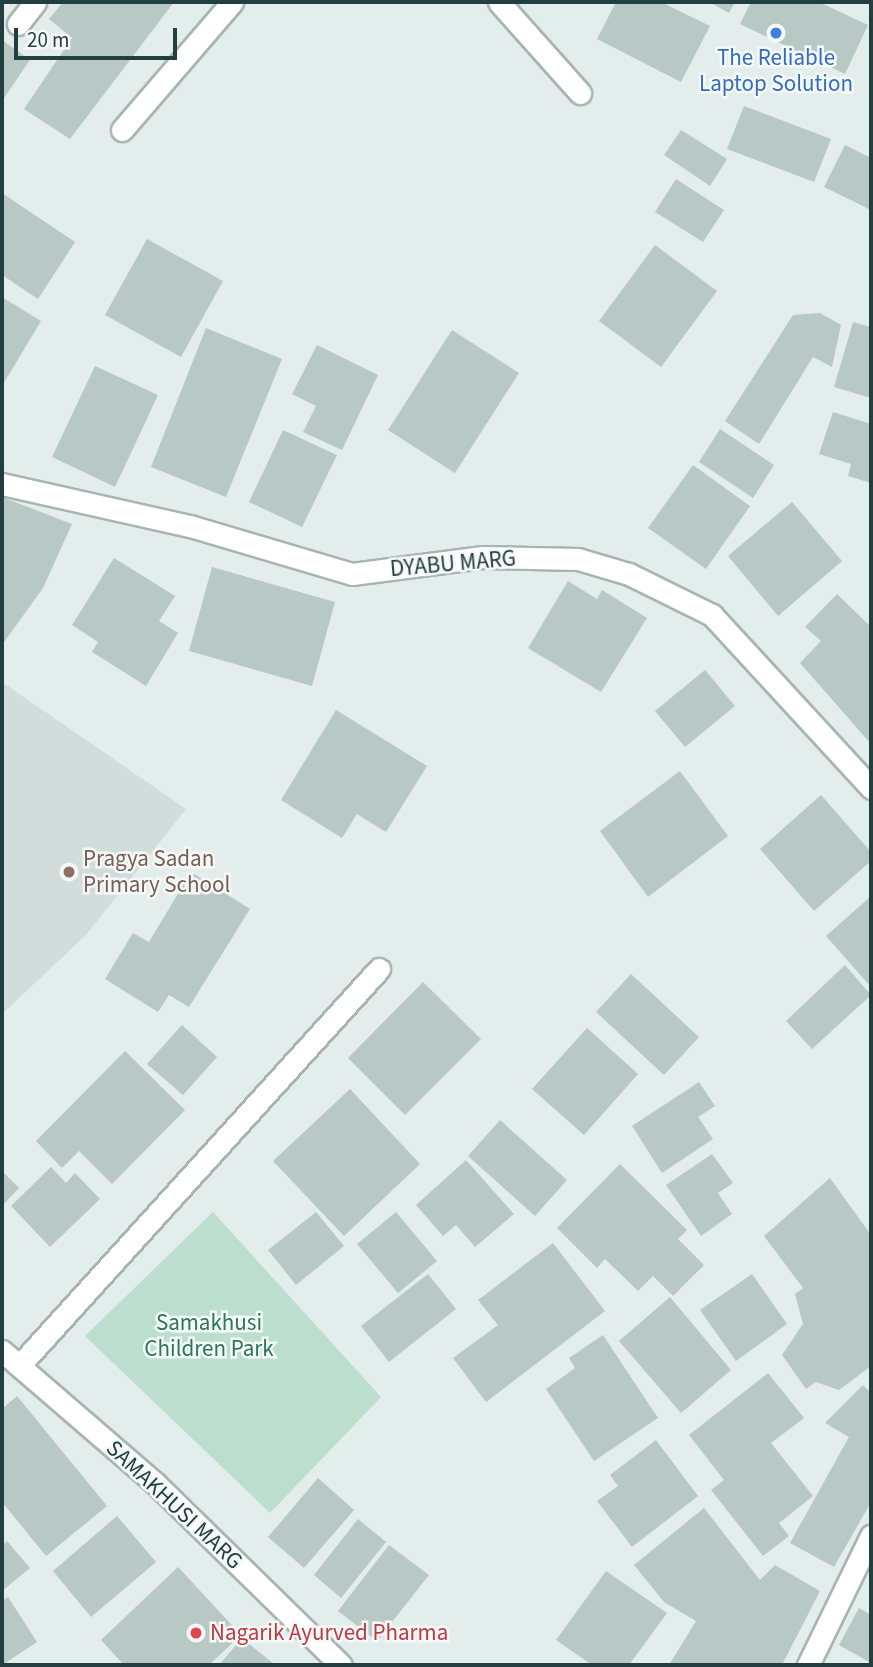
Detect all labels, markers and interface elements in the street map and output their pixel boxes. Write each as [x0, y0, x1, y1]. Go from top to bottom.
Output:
scale bar [18, 14, 180, 58]
text: 20 m [27, 25, 69, 55]
marker: The Reliable Laptop Solution [768, 25, 784, 41]
place label: The Reliable Laptop Solution [699, 44, 853, 98]
street label: DYABU MARG [389, 545, 517, 583]
place label: Pragya Sadan Primary School [83, 845, 230, 899]
marker: Pragya Sadan Primary School [61, 864, 77, 880]
park label: Samakhusi Children Park [144, 1309, 274, 1363]
street label: SAMAKHUSI MARG [100, 1435, 248, 1575]
place label: Nagarik Ayurved Pharma [210, 1619, 448, 1647]
marker: Nagarik Ayurved Pharma [188, 1625, 204, 1641]

